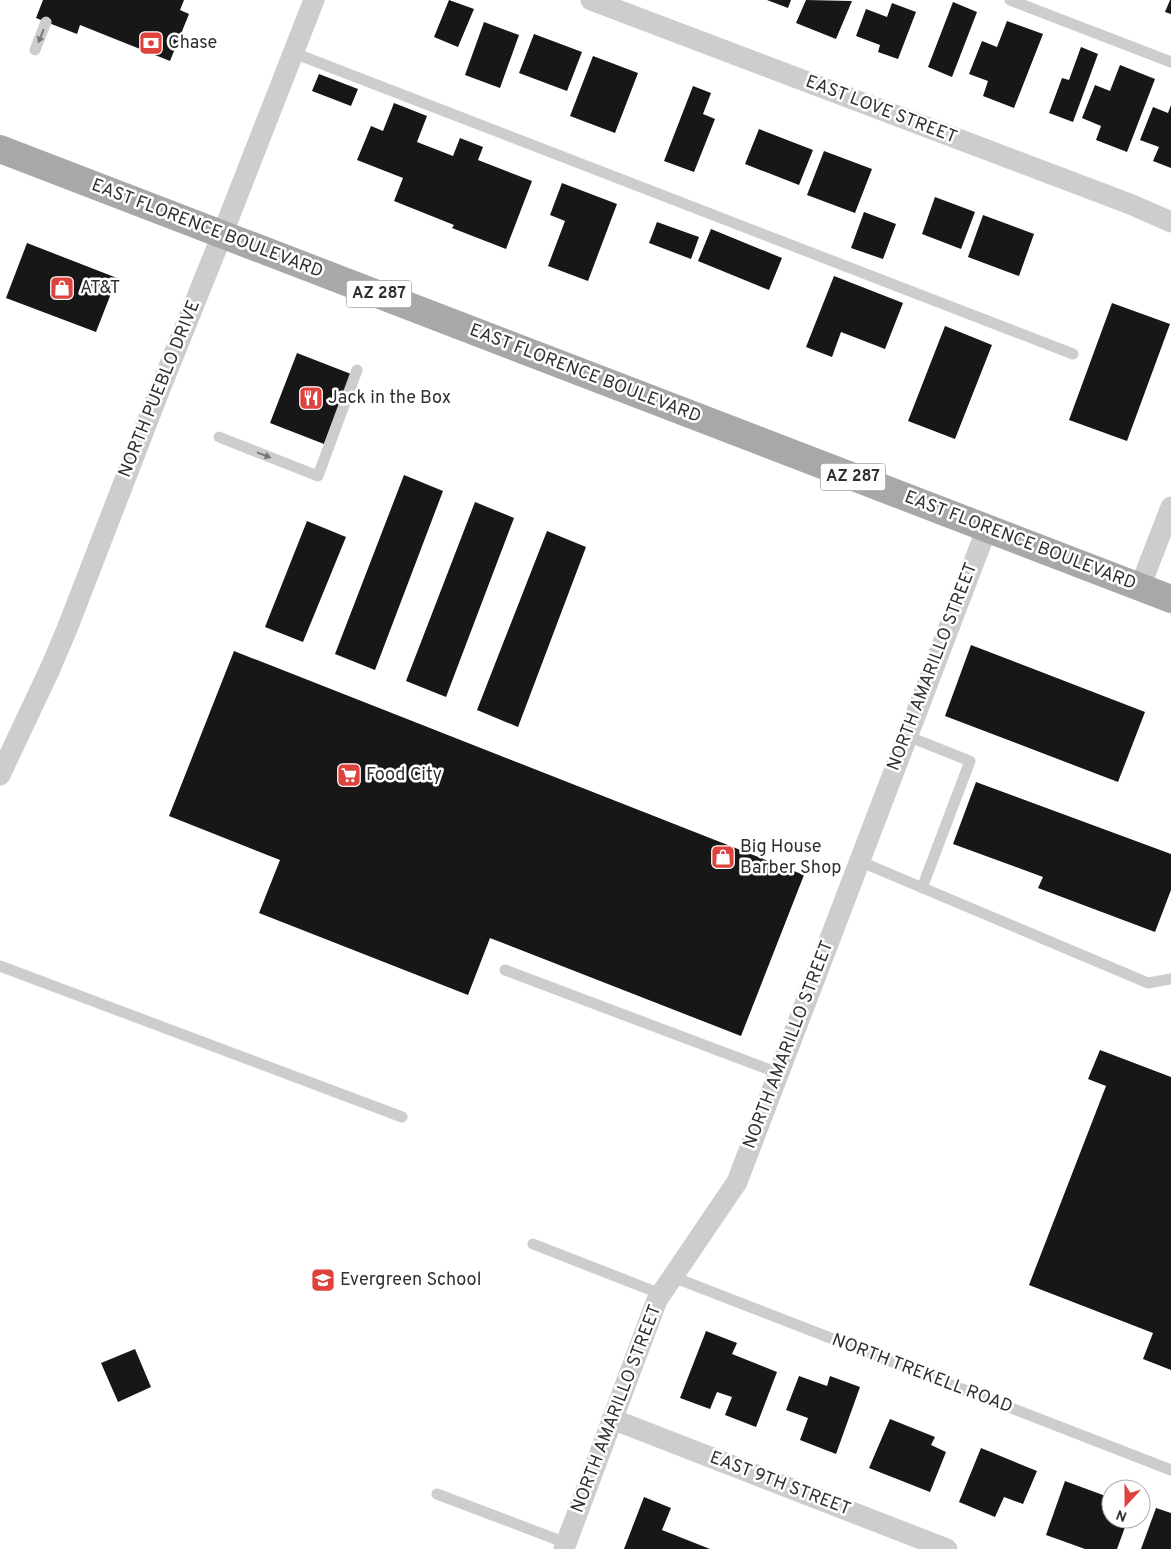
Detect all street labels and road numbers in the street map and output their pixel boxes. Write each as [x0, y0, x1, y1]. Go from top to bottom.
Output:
street label: EAST LOVE STREET [802, 70, 960, 150]
street label: EAST FLORENCE BOULEVARD [88, 174, 326, 284]
road number: AZ 287 [346, 280, 412, 308]
street label: NORTH PUEBLO DRIVE [114, 297, 206, 481]
street label: EAST FLORENCE BOULEVARD [466, 319, 704, 429]
road number: AZ 287 [820, 464, 886, 491]
street label: EAST FLORENCE BOULEVARD [901, 486, 1139, 596]
street label: NORTH AMARILLO STREET [883, 560, 983, 774]
street label: NORTH AMARILLO STREET [739, 938, 839, 1152]
street label: NORTH AMARILLO STREET [567, 1302, 667, 1516]
street label: NORTH TREKELL ROAD [828, 1329, 1016, 1419]
street label: EAST 9TH STREET [706, 1446, 854, 1522]

